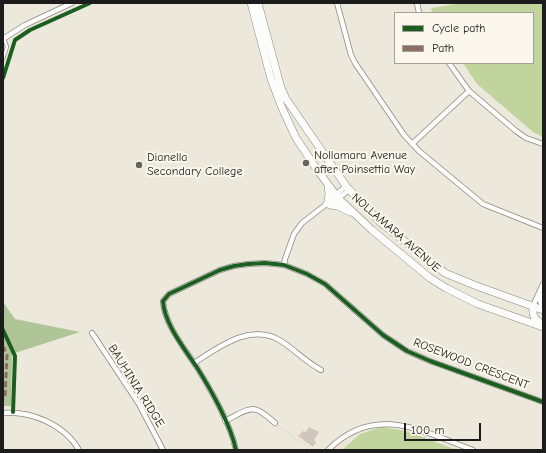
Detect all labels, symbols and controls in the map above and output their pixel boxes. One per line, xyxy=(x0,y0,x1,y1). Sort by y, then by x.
legend xyxy=(394,12,534,64)
text: Cycle path xyxy=(432,21,485,35)
text: Path xyxy=(432,41,454,55)
place label: Nollamara Avenue after Poinsettia Way xyxy=(314,149,415,177)
place label: Dianella Secondary College xyxy=(147,151,242,179)
marker: Nollamara Avenue after Poinsettia Way xyxy=(301,158,311,168)
marker: Dianella Secondary College xyxy=(134,160,144,170)
street label: NOLLAMARA AVENUE xyxy=(349,190,443,276)
street label: ROSEWOOD CRESCENT xyxy=(411,335,531,393)
street label: BAUHINIA RIDGE xyxy=(105,342,167,430)
scale bar xyxy=(406,415,483,441)
text: 100 m xyxy=(411,423,444,437)

